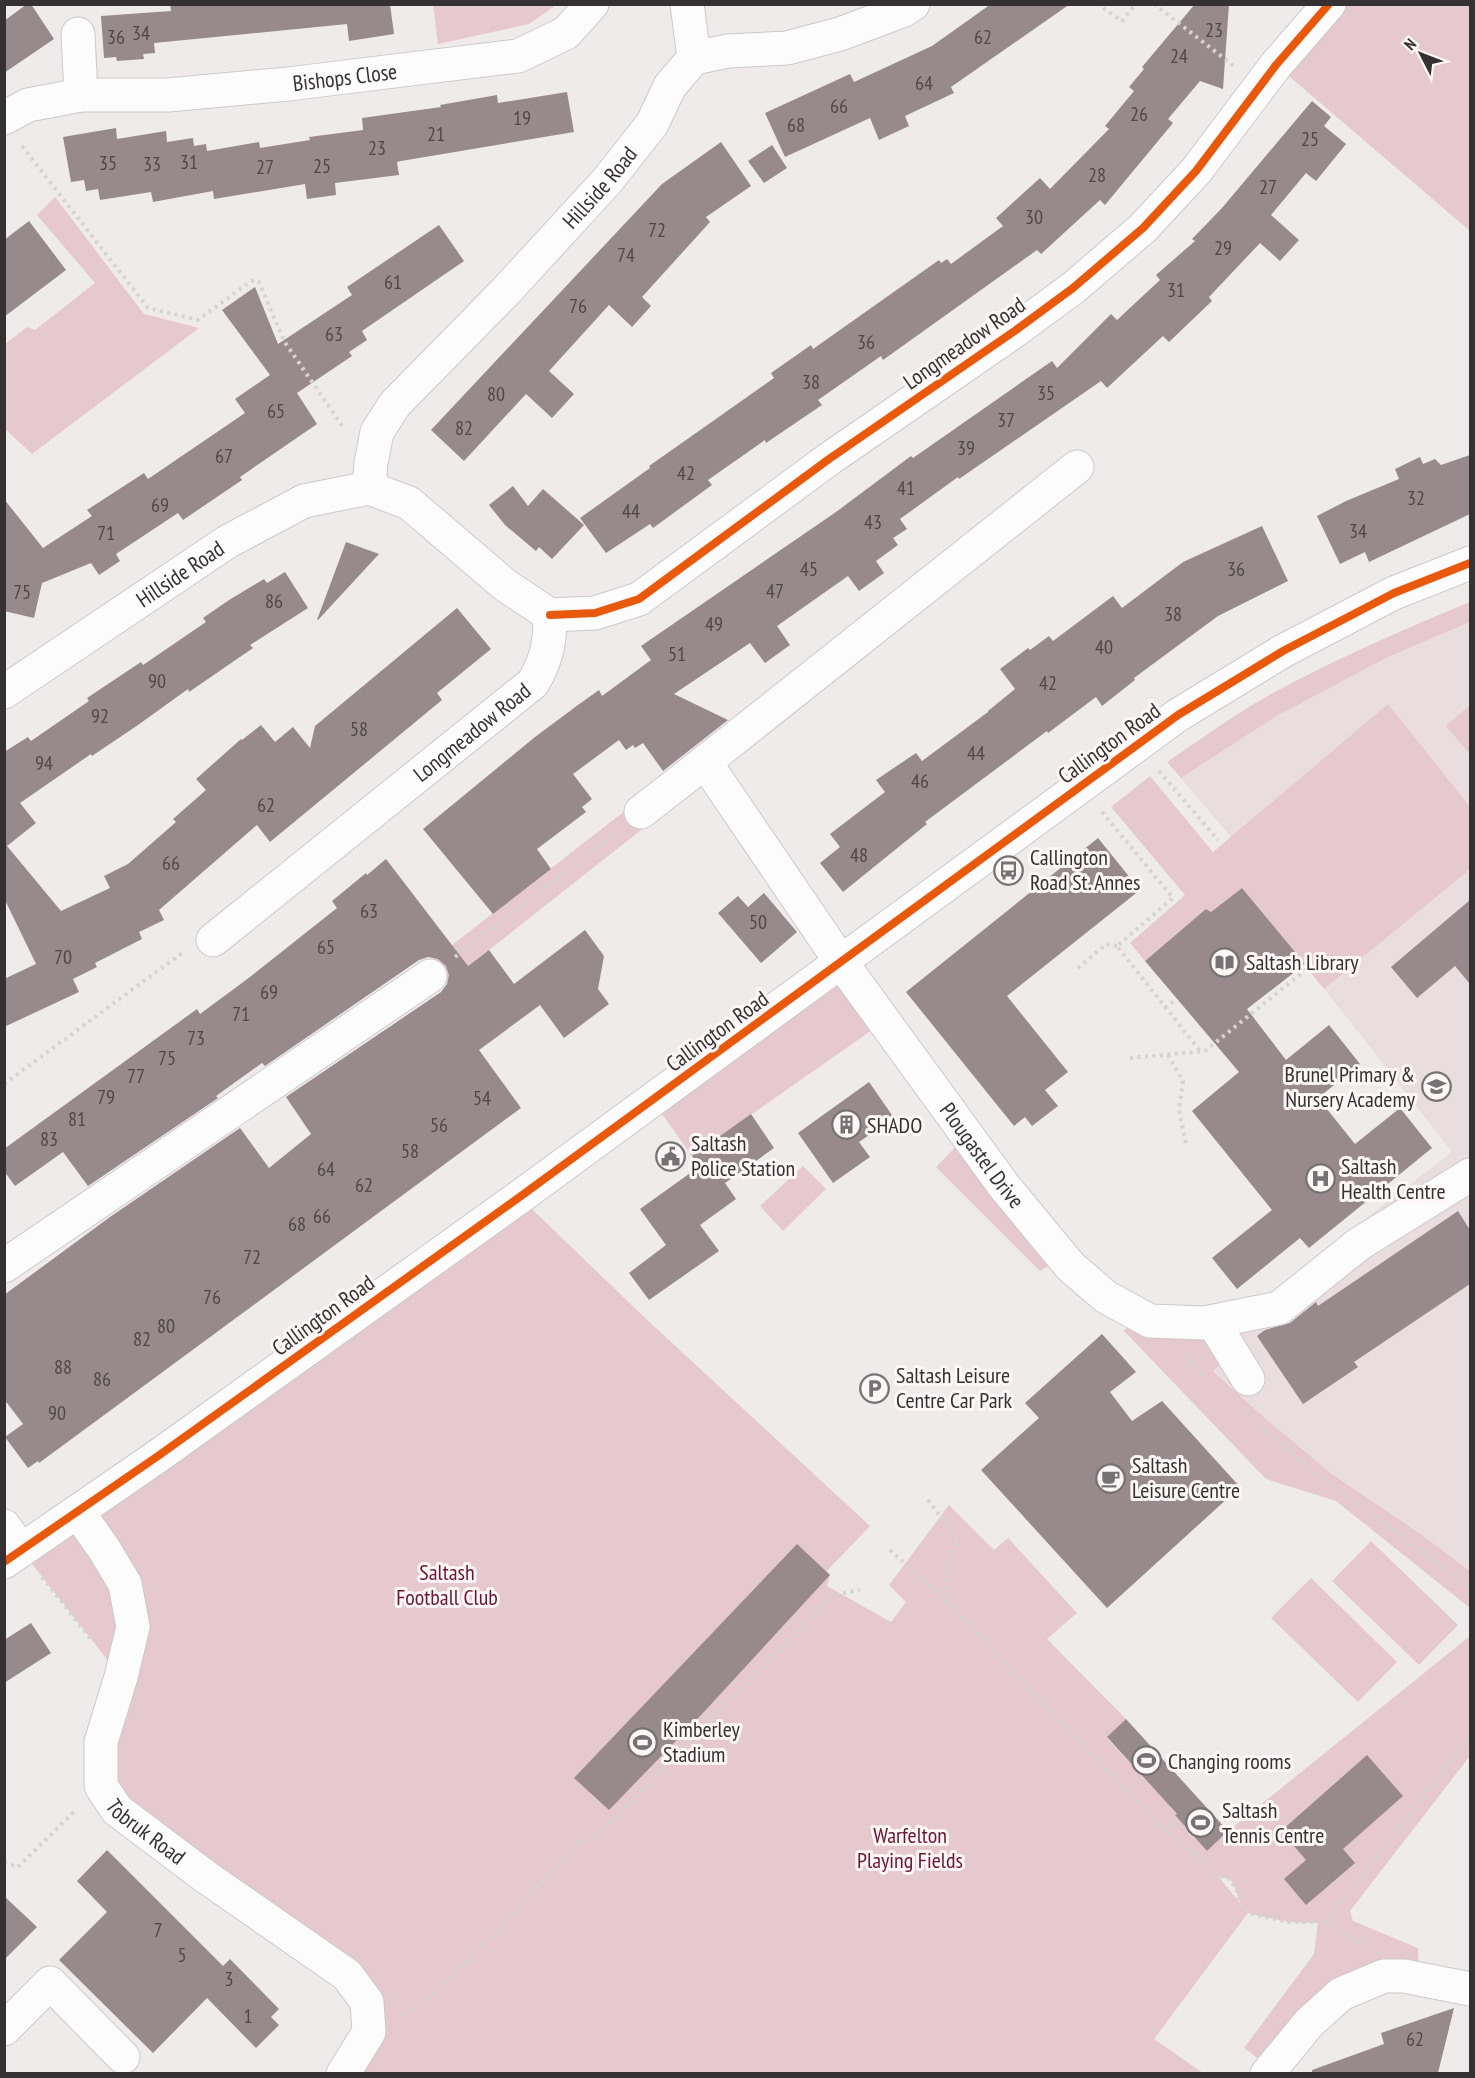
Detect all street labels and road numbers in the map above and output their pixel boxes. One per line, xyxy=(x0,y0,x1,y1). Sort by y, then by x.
street label: Bishops Close xyxy=(291,57,399,97)
street label: Hillside Road xyxy=(556,141,643,234)
street label: Longmeadow Road xyxy=(898,291,1030,395)
street label: Hillside Road xyxy=(131,534,229,613)
street label: Longmeadow Road xyxy=(407,676,536,788)
street label: Callington Road xyxy=(1052,696,1166,790)
street label: Callington Road xyxy=(660,984,774,1078)
street label: Plougastel Drive xyxy=(934,1097,1031,1214)
street label: Callington Road xyxy=(266,1268,380,1362)
street label: Tobruk Road xyxy=(100,1794,191,1871)

